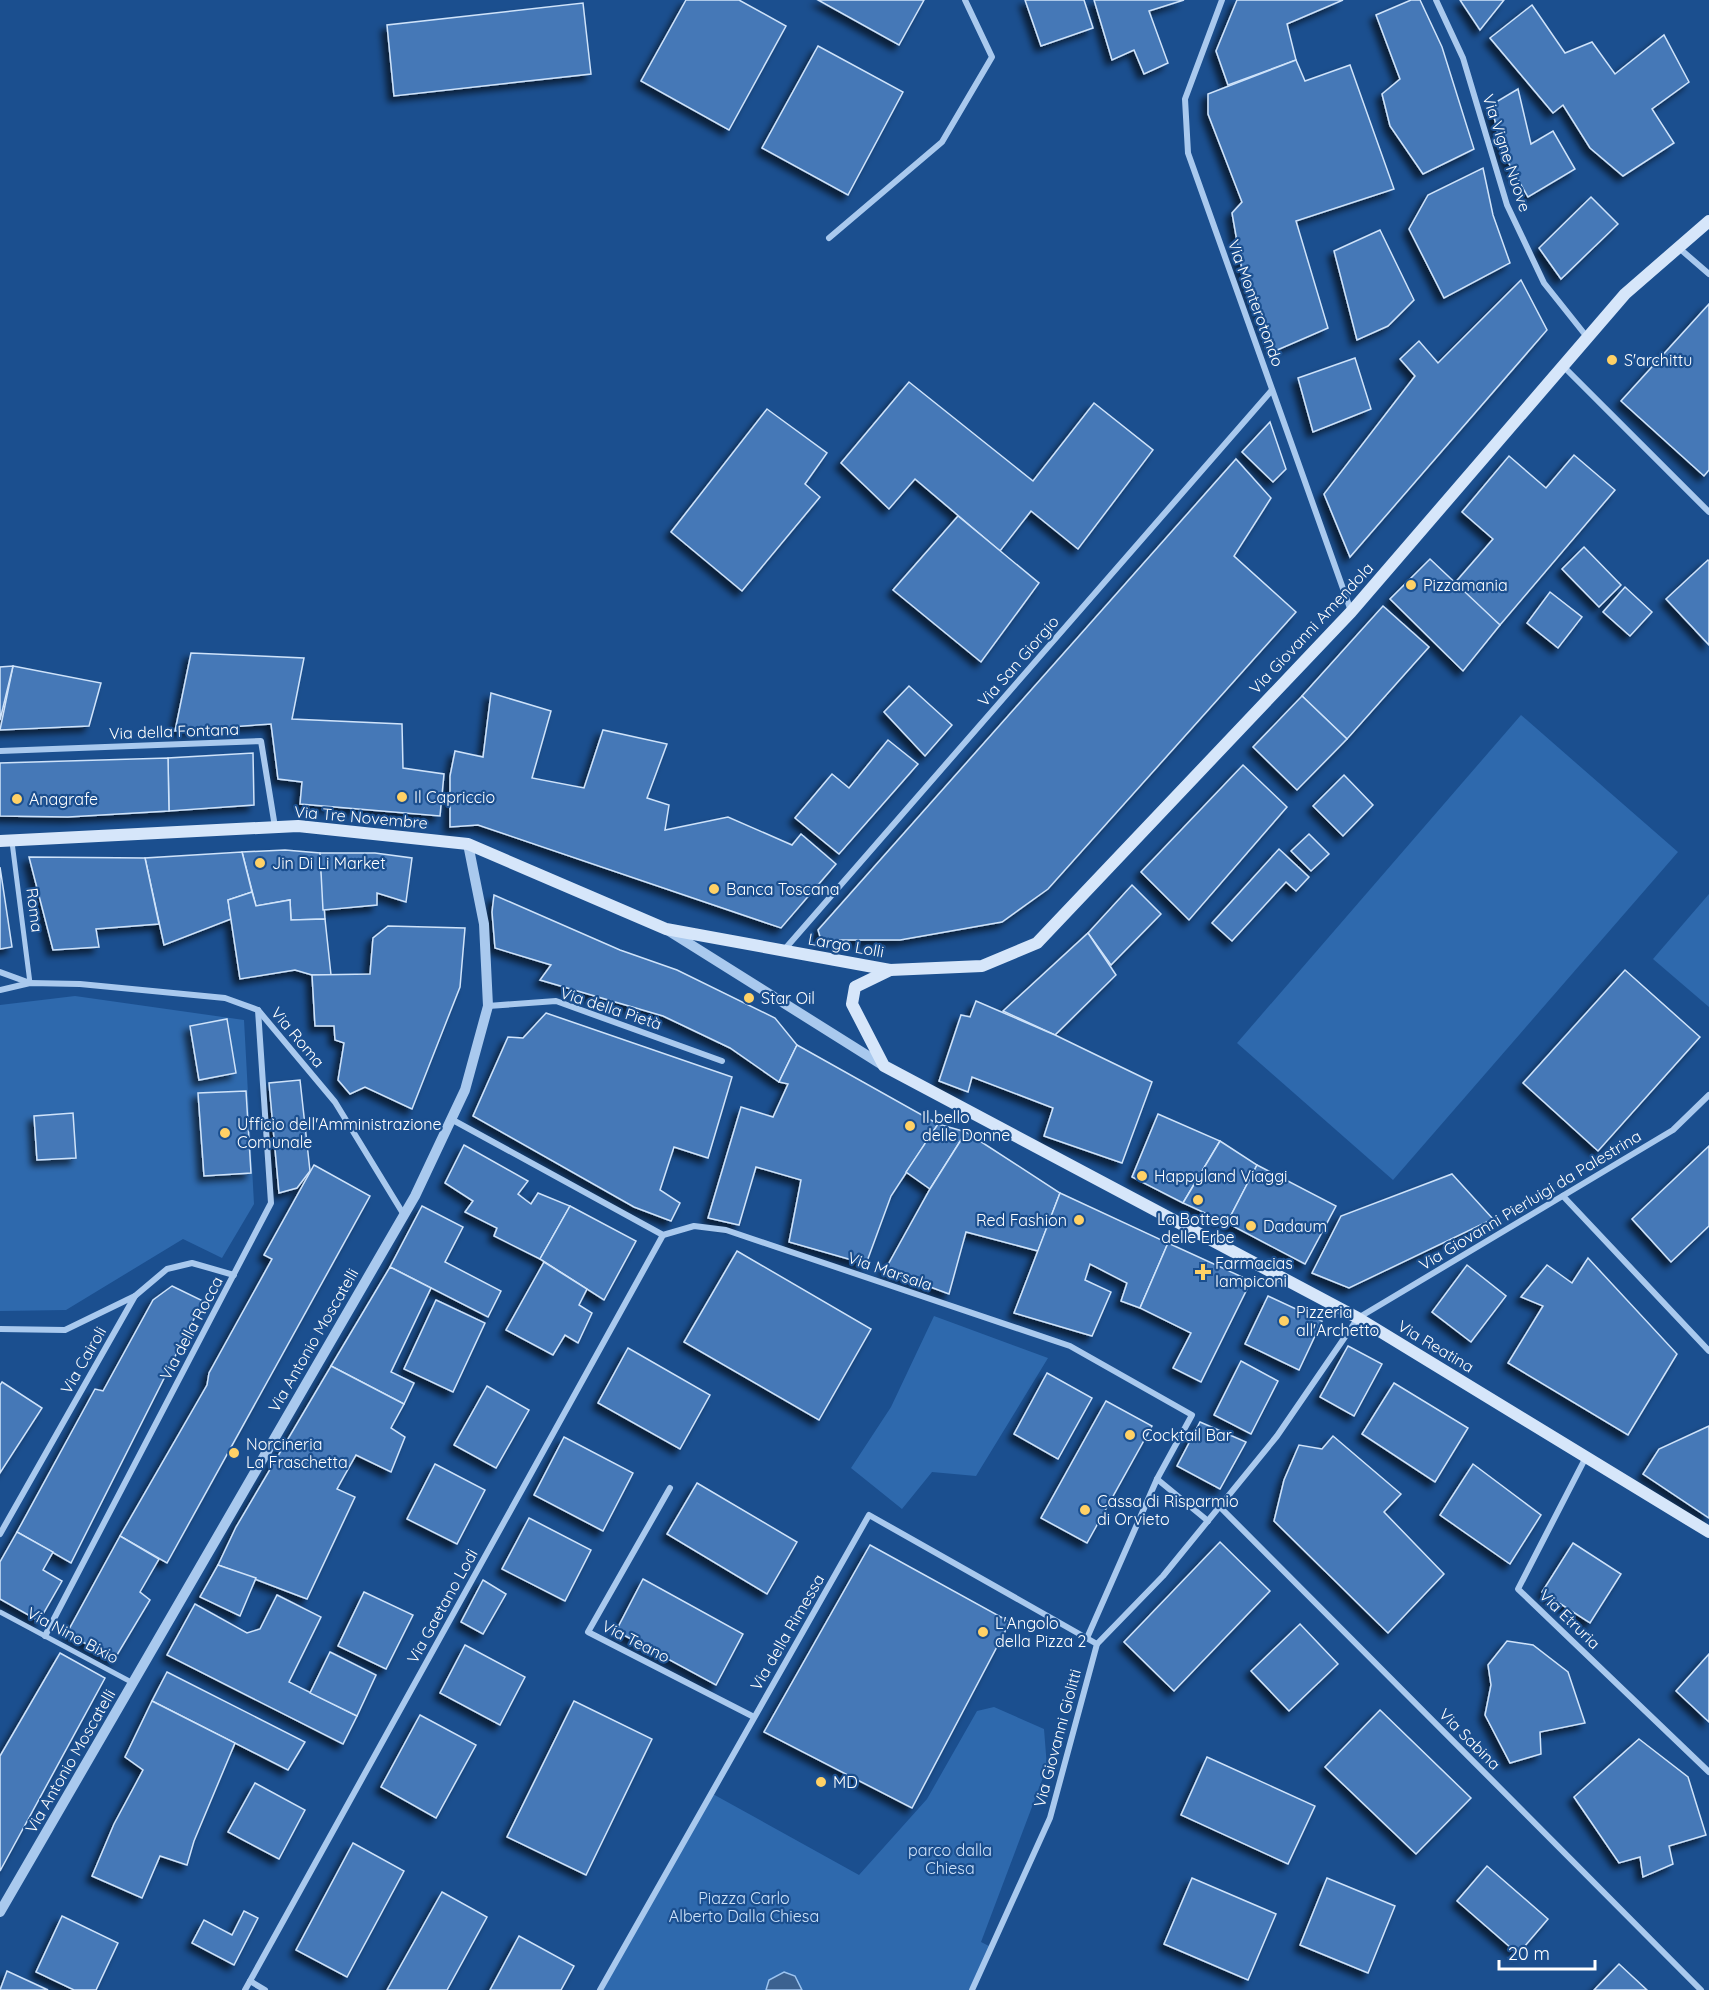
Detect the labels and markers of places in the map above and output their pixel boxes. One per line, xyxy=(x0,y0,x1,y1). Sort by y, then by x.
place label: S'archittu xyxy=(1624,350,1692,370)
marker: S'archittu xyxy=(1605,353,1619,367)
place label: Pizzamania xyxy=(1423,575,1508,595)
marker: Pizzamania xyxy=(1404,578,1418,592)
place label: Il Capriccio xyxy=(414,787,495,807)
place label: Anagrafe xyxy=(29,789,98,809)
marker: Il Capriccio xyxy=(395,790,409,804)
marker: Anagrafe xyxy=(10,792,24,806)
place label: Jin Di Li Market xyxy=(272,853,386,873)
marker: Jin Di Li Market xyxy=(253,856,267,870)
place label: Banca Toscana xyxy=(726,879,840,899)
marker: Banca Toscana xyxy=(707,882,721,896)
place label: Star Oil xyxy=(761,988,815,1008)
marker: Star Oil xyxy=(742,991,756,1005)
place label: Il bello delle Donne xyxy=(922,1107,1010,1145)
place label: Ufficio dell'Amministrazione Comunale xyxy=(237,1114,442,1152)
marker: Il bello delle Donne xyxy=(903,1119,917,1133)
marker: Ufficio dell'Amministrazione Comunale xyxy=(218,1126,232,1140)
place label: Happyland Viaggi xyxy=(1154,1166,1288,1186)
marker: Happyland Viaggi xyxy=(1135,1169,1149,1183)
marker: La Bottega delle Erbe xyxy=(1191,1193,1205,1207)
place label: La Bottega delle Erbe xyxy=(1157,1209,1239,1247)
place label: Red Fashion xyxy=(976,1210,1067,1230)
marker: Red Fashion xyxy=(1072,1213,1086,1227)
place label: Dadaum xyxy=(1263,1216,1327,1236)
marker: Dadaum xyxy=(1244,1219,1258,1233)
place label: Farmacias Iampiconi xyxy=(1215,1253,1293,1291)
marker: Farmacias Iampiconi xyxy=(1196,1265,1210,1279)
place label: Pizzeria all'Archetto xyxy=(1296,1302,1379,1340)
marker: Pizzeria all'Archetto xyxy=(1277,1314,1291,1328)
place label: Cocktail Bar xyxy=(1142,1425,1232,1445)
marker: Cocktail Bar xyxy=(1123,1428,1137,1442)
place label: Norcineria La Fraschetta xyxy=(246,1434,348,1472)
marker: Norcineria La Fraschetta xyxy=(227,1446,241,1460)
place label: Cassa di Risparmio di Orvieto xyxy=(1097,1491,1239,1529)
marker: Cassa di Risparmio di Orvieto xyxy=(1078,1503,1092,1517)
place label: L'Angolo della Pizza 2 xyxy=(995,1613,1087,1651)
marker: L'Angolo della Pizza 2 xyxy=(976,1625,990,1639)
place label: MD xyxy=(833,1772,858,1792)
marker: MD xyxy=(814,1775,828,1789)

